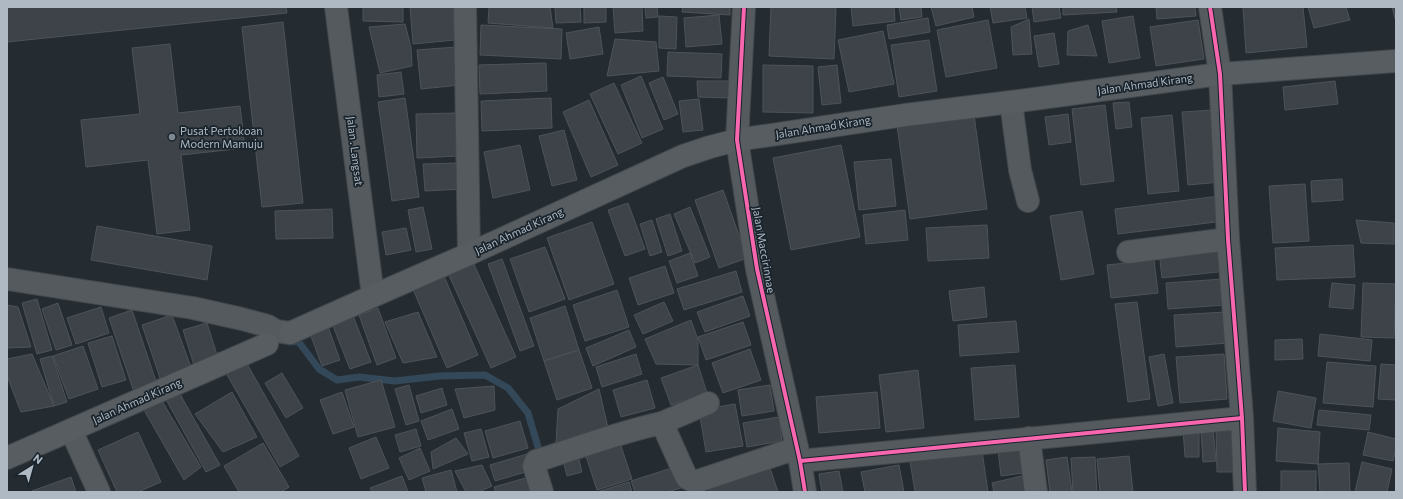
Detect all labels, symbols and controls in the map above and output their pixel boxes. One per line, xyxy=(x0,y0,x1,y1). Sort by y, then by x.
street label: Jalan Ahmad Kirang xyxy=(1096,70,1194,98)
street label: Jalan Ahmad Kirang xyxy=(774,113,872,141)
street label: Jalan . Langsat xyxy=(344,115,366,187)
place label: Pusat Pertokoan Modern Mamuju xyxy=(180,124,263,150)
marker: Pusat Pertokoan Modern Mamuju xyxy=(167,132,177,142)
street label: Jalan Ahmad Kirang xyxy=(472,204,566,258)
street label: Jalan Maccirinnae xyxy=(750,206,778,294)
street label: Jalan Ahmad Kirang xyxy=(90,375,184,427)
north arrow xyxy=(12,447,52,487)
text: N xyxy=(31,451,46,466)

